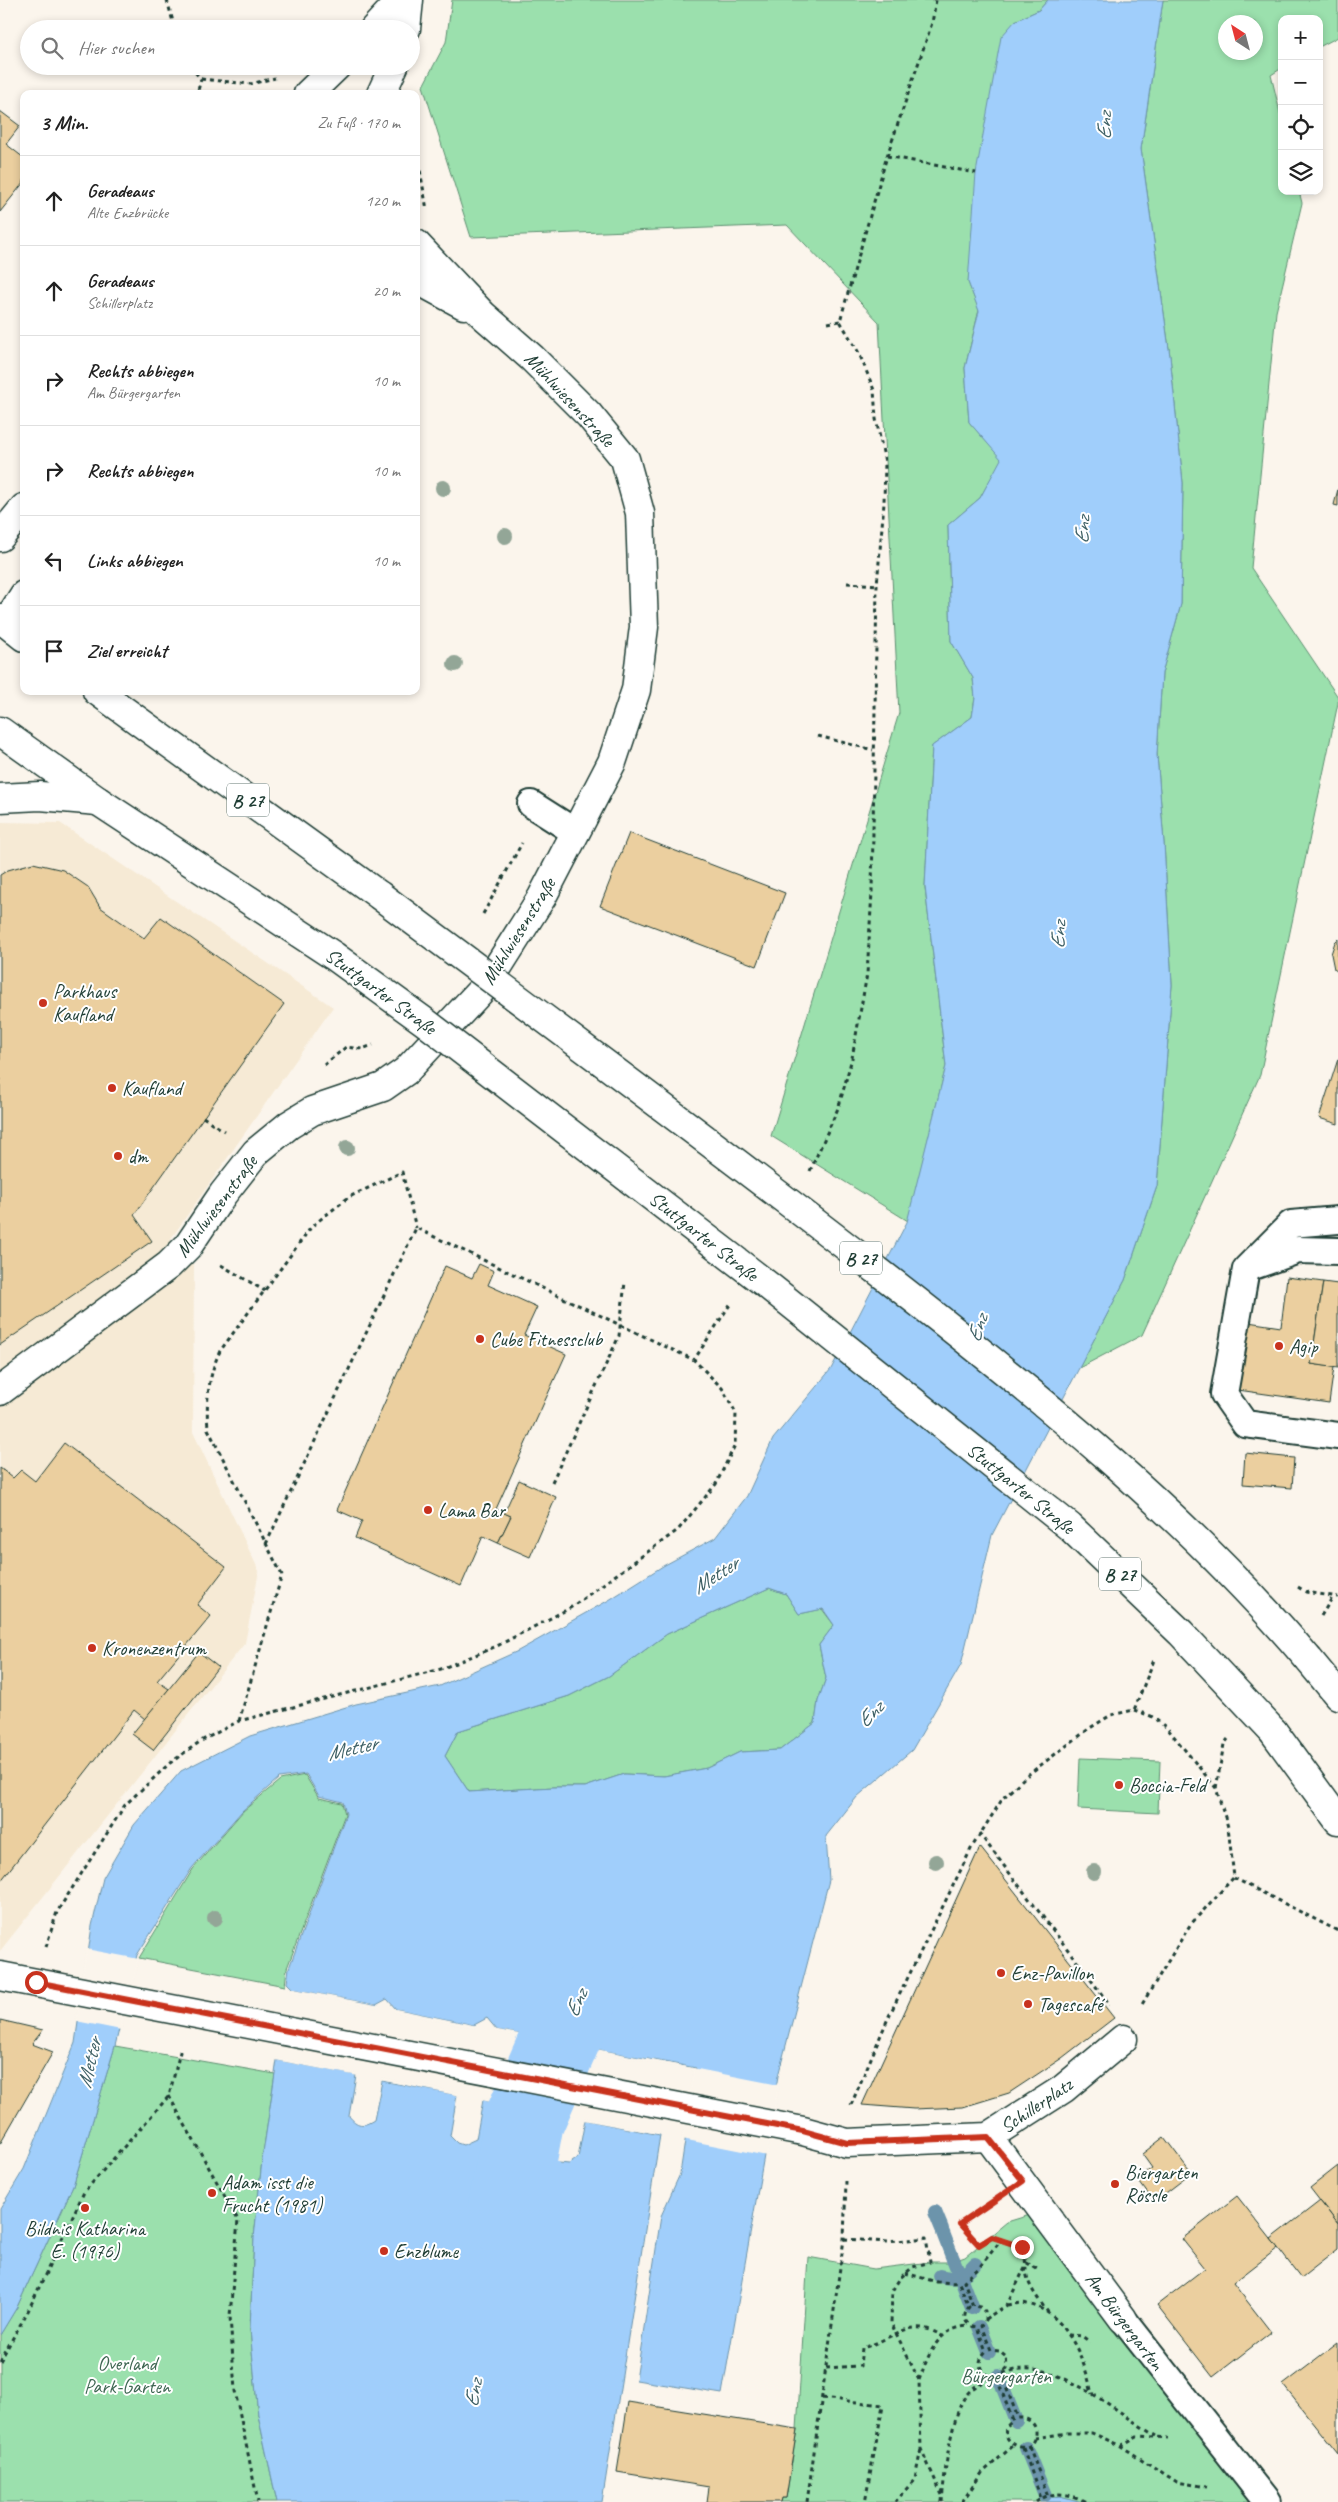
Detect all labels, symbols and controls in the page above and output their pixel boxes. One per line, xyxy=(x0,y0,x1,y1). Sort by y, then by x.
north arrow xyxy=(1218,15,1263,60)
map controls xyxy=(1278,15,1323,195)
button: + xyxy=(1278,15,1323,60)
search box xyxy=(20,20,420,75)
icon: search xyxy=(38,34,66,62)
text: Hier suchen xyxy=(78,36,154,60)
button: − xyxy=(1278,60,1323,105)
button: locate xyxy=(1278,105,1323,150)
water label: Enz xyxy=(1091,109,1118,140)
text: 3 Min. xyxy=(40,110,88,136)
text: Zu Fuß · 170 m xyxy=(317,113,400,133)
button: layers xyxy=(1278,150,1323,195)
text: Geradeaus xyxy=(87,179,154,203)
icon: ahead xyxy=(40,187,68,215)
text: 120 m xyxy=(366,191,400,211)
text: Alte Enzbrücke xyxy=(87,203,168,223)
text: Geradeaus xyxy=(87,269,154,293)
icon: ahead xyxy=(40,277,68,305)
text: 20 m xyxy=(373,281,400,301)
text: Schillerplatz xyxy=(87,293,152,313)
street label: Mühlwiesenstraße xyxy=(519,346,621,453)
text: Rechts abbiegen xyxy=(87,359,193,383)
icon: right xyxy=(40,367,68,395)
text: 10 m xyxy=(373,371,400,391)
text: Am Bürgergarten xyxy=(87,383,180,403)
icon: right xyxy=(40,457,68,485)
text: Rechts abbiegen xyxy=(87,459,193,483)
text: 10 m xyxy=(373,461,400,481)
water label: Enz xyxy=(1068,512,1096,544)
icon: left xyxy=(40,547,68,575)
text: Links abbiegen xyxy=(87,549,183,573)
text: 10 m xyxy=(373,551,400,571)
icon: arrive xyxy=(40,637,68,665)
text: Ziel erreicht xyxy=(87,639,167,663)
road number: B 27 xyxy=(227,784,269,816)
street label: Mühlwiesenstraße xyxy=(476,872,562,989)
water label: Enz xyxy=(1044,917,1072,949)
street label: Stuttgarter Straße xyxy=(320,943,442,1041)
place label: Parkhaus Kaufland xyxy=(53,979,118,1027)
marker: Parkhaus Kaufland xyxy=(37,997,49,1009)
place label: Kaufland xyxy=(122,1076,185,1101)
marker: Kaufland xyxy=(106,1082,118,1094)
place label: dm xyxy=(128,1144,150,1169)
street label: Mühlwiesenstraße xyxy=(170,1149,264,1262)
marker: dm xyxy=(112,1150,124,1162)
street label: Stuttgarter Straße xyxy=(644,1186,764,1288)
road number: B 27 xyxy=(840,1242,882,1274)
water label: Enz xyxy=(960,1308,995,1345)
place label: Cube Fitnessclub xyxy=(490,1327,604,1352)
marker: Cube Fitnessclub xyxy=(474,1333,486,1345)
place label: Agip xyxy=(1289,1334,1319,1359)
marker: Agip xyxy=(1273,1340,1285,1352)
street label: Stuttgarter Straße xyxy=(962,1437,1081,1540)
place label: Lama Bar xyxy=(438,1498,507,1523)
marker: Lama Bar xyxy=(422,1504,434,1516)
water label: Metter xyxy=(687,1549,746,1600)
road number: B 27 xyxy=(1099,1558,1141,1590)
place label: Kronenzentrum xyxy=(102,1636,208,1661)
marker: Kronenzentrum xyxy=(86,1642,98,1654)
water label: Enz xyxy=(851,1693,891,1733)
water label: Metter xyxy=(325,1729,383,1766)
place label: Boccia-Feld xyxy=(1129,1773,1209,1798)
marker: Boccia-Feld xyxy=(1113,1779,1125,1791)
place label: Enz-Pavillon xyxy=(1011,1961,1094,1986)
marker: Enz-Pavillon xyxy=(995,1967,1007,1979)
route start xyxy=(25,1971,48,1994)
water label: Enz xyxy=(559,1982,595,2021)
place label: Tagescafé xyxy=(1038,1992,1106,2017)
marker: Tagescafé xyxy=(1022,1998,1034,2010)
water label: Metter xyxy=(71,2032,108,2090)
street label: Schillerplatz xyxy=(995,2071,1079,2139)
place label: Biergarten Rössle xyxy=(1125,2160,1199,2208)
place label: Adam isst die Frucht (1981) xyxy=(222,2170,324,2218)
marker: Biergarten Rössle xyxy=(1109,2178,1121,2190)
marker: Adam isst die Frucht (1981) xyxy=(206,2187,218,2199)
marker: Bildnis Katharina E. (1976) xyxy=(79,2202,91,2214)
place label: Bildnis Katharina E. (1976) xyxy=(25,2216,147,2264)
route end xyxy=(1011,2236,1034,2259)
place label: Enzblume xyxy=(394,2239,460,2264)
marker: Enzblume xyxy=(378,2245,390,2257)
street label: Am Bürgergarten xyxy=(1080,2267,1170,2376)
park label: Overland Park-Garten xyxy=(84,2351,171,2399)
park label: Bürgergarten xyxy=(961,2364,1052,2389)
water label: Enz xyxy=(458,2374,489,2409)

